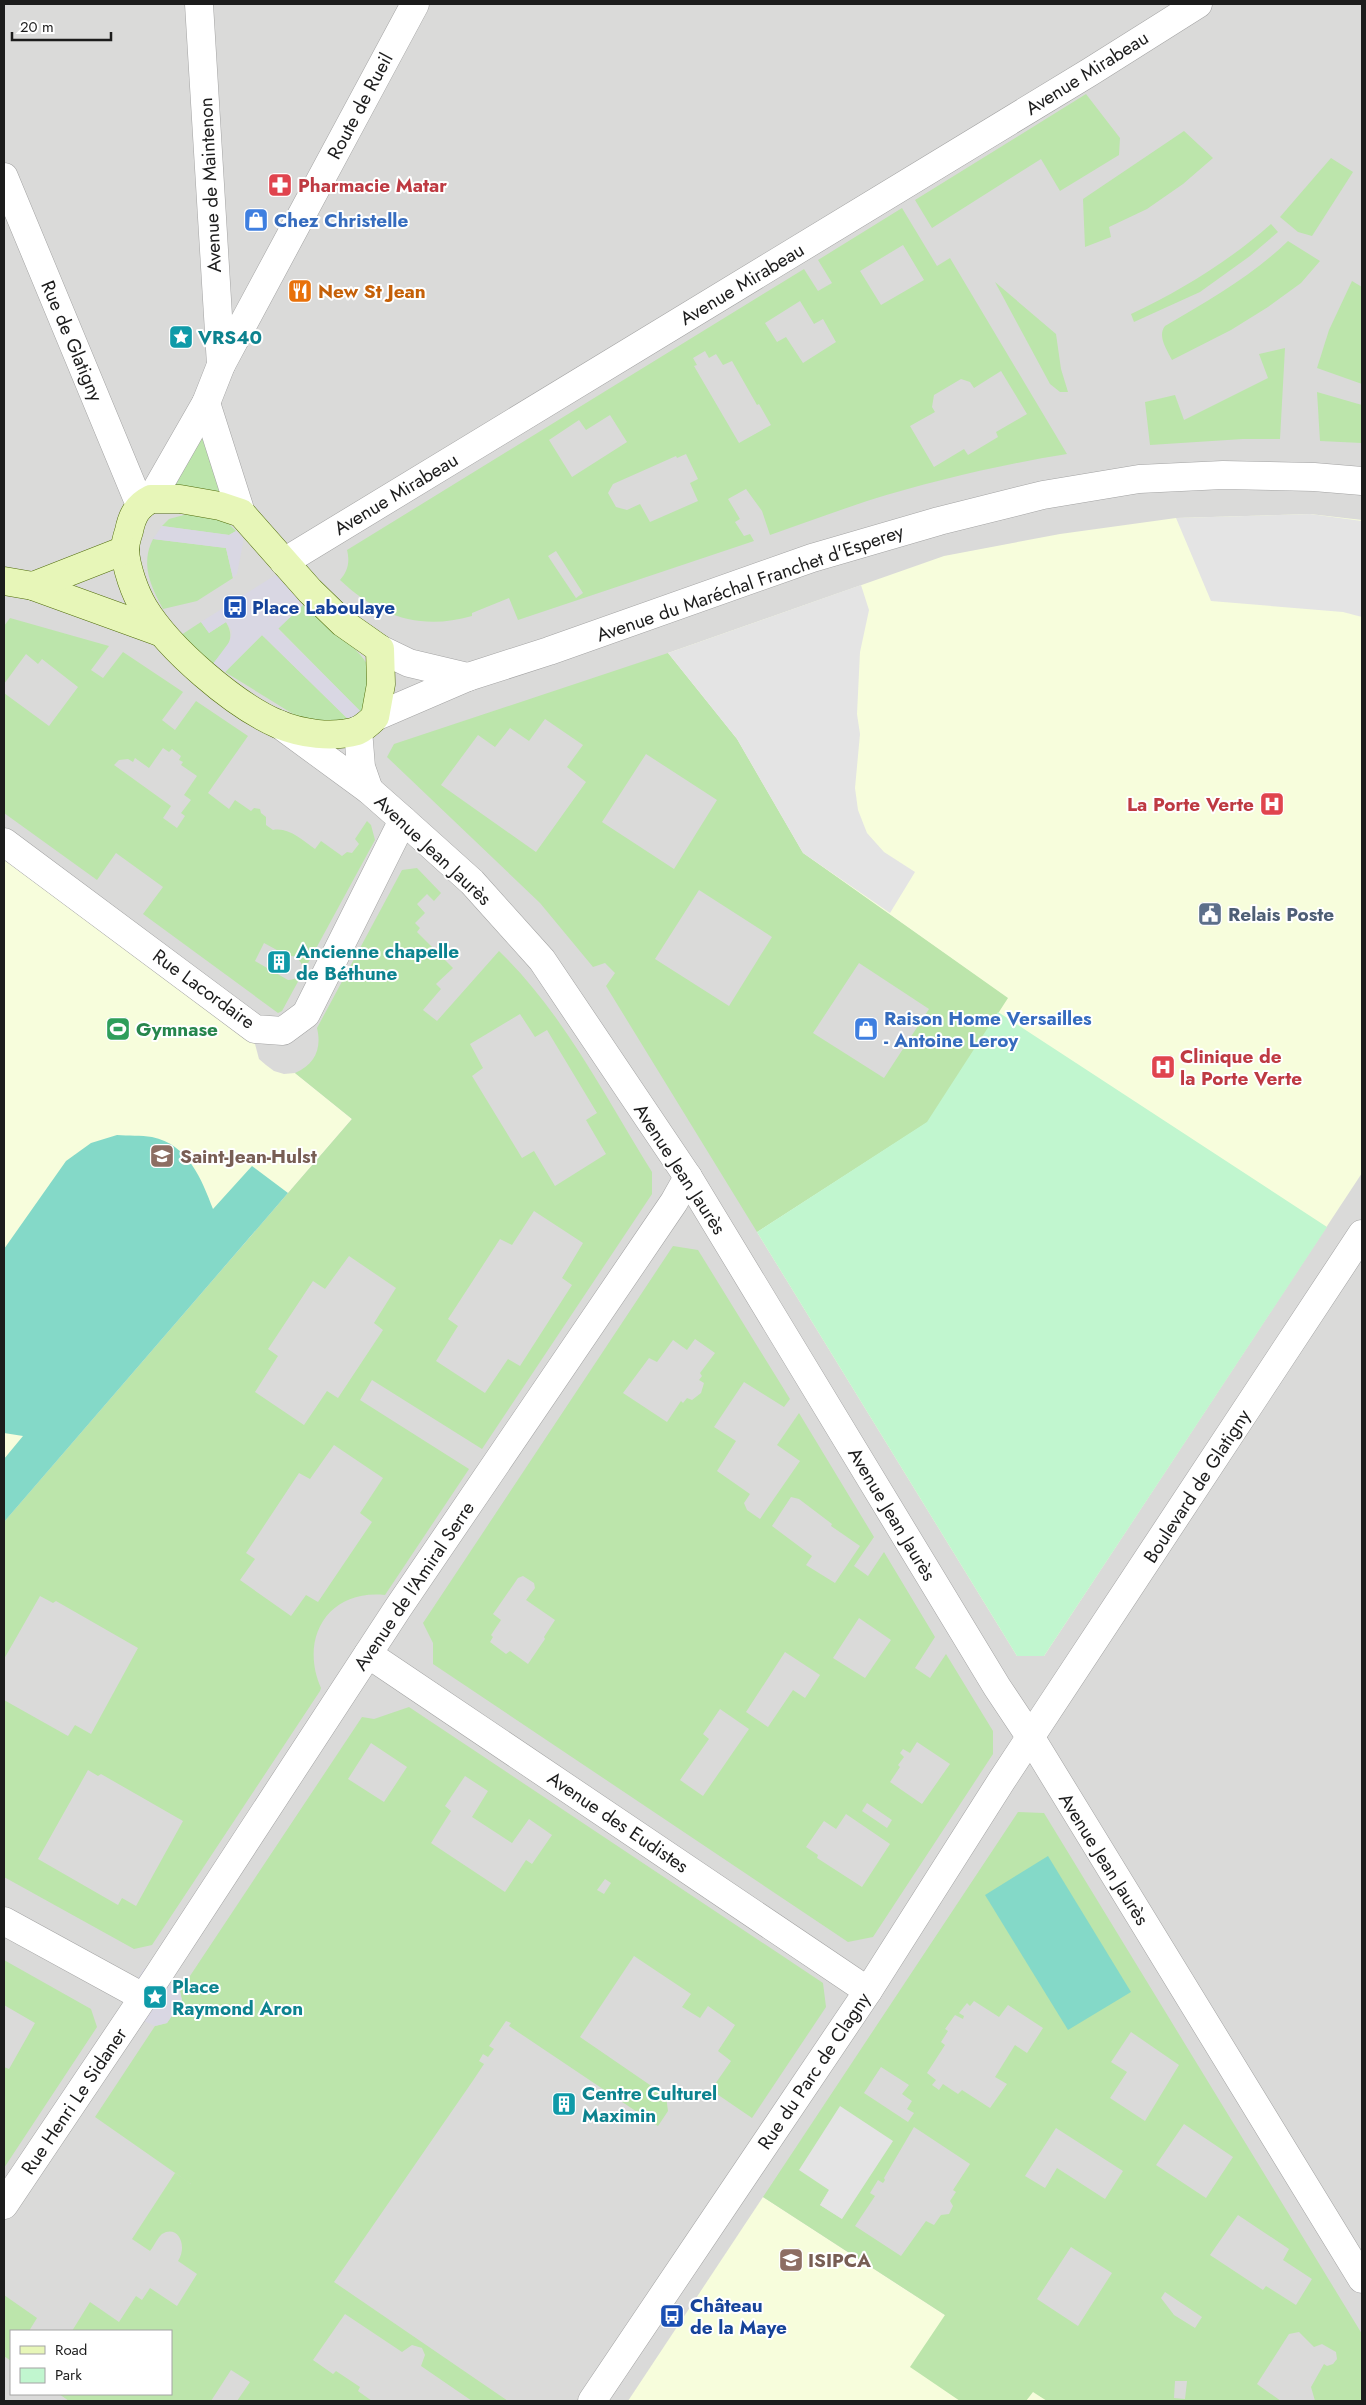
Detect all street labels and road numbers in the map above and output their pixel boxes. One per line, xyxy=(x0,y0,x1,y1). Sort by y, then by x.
street label: Avenue Mirabeau xyxy=(1020,24,1154,122)
street label: Route de Rueil xyxy=(321,48,399,164)
street label: Avenue de Maintenon xyxy=(192,97,228,273)
street label: Avenue Mirabeau xyxy=(675,236,809,332)
street label: Rue de Glatigny xyxy=(34,276,110,406)
street label: Avenue Mirabeau xyxy=(329,446,463,542)
street label: Avenue du Maréchal Franchet d'Esperey xyxy=(593,517,908,648)
street label: Avenue Jean Jaurès xyxy=(368,788,498,912)
street label: Rue Lacordaire xyxy=(147,943,261,1036)
street label: Avenue Jean Jaurès xyxy=(627,1098,733,1240)
street label: Boulevard de Glatigny xyxy=(1137,1403,1257,1568)
street label: Avenue Jean Jaurès xyxy=(841,1442,943,1586)
street label: Avenue de l'Amiral Serre xyxy=(347,1496,481,1676)
street label: Avenue des Eudistes xyxy=(542,1765,694,1879)
street label: Avenue Jean Jaurès xyxy=(1052,1788,1156,1931)
street label: Rue du Parc de Clagny xyxy=(751,1986,877,2155)
street label: Rue Henri Le Sidaner xyxy=(15,2022,134,2180)

